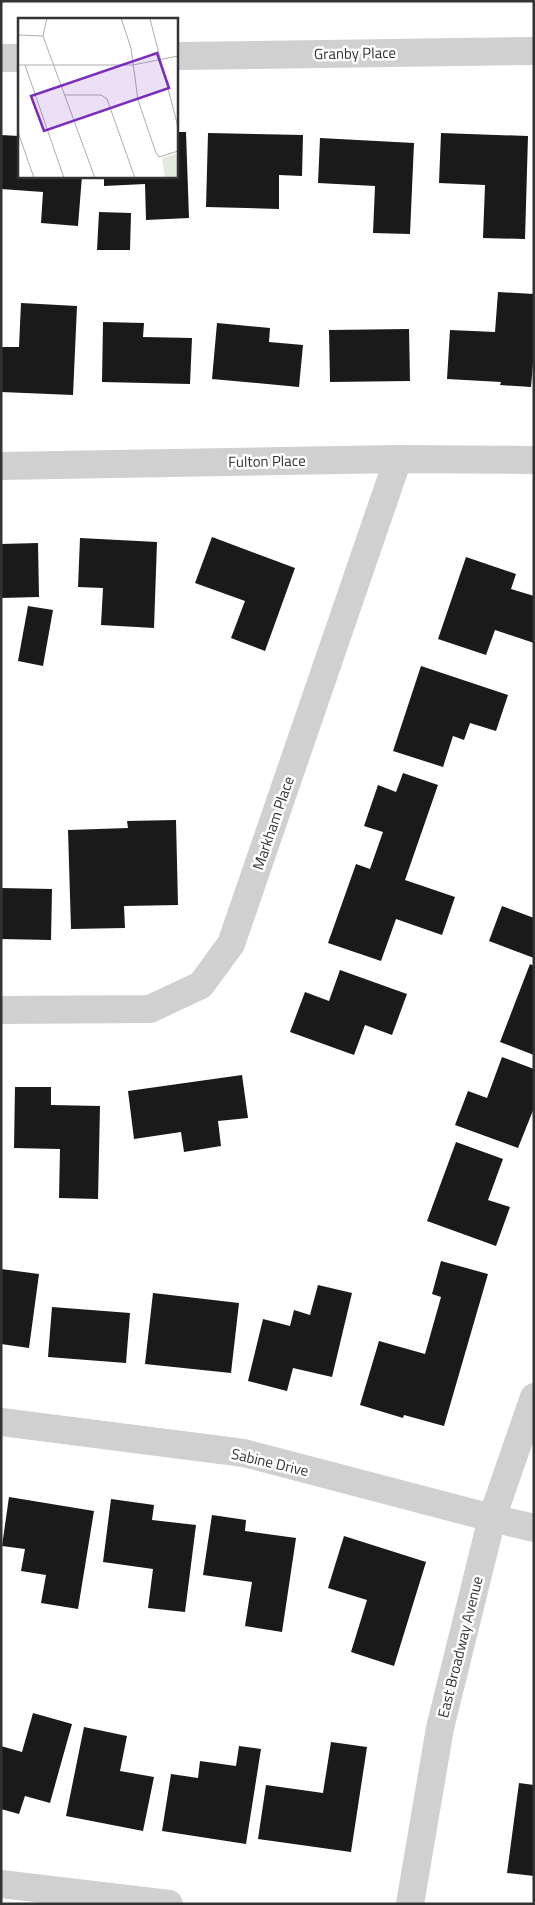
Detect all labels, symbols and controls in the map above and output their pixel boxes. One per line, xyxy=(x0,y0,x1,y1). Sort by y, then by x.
inset map xyxy=(18,18,178,178)
street label: Granby Place xyxy=(314,41,396,65)
street label: Fulton Place xyxy=(228,449,306,473)
street label: Markham Place xyxy=(246,773,300,873)
street label: Sabine Drive xyxy=(229,1442,311,1482)
street label: East Broadway Avenue xyxy=(431,1574,489,1720)

